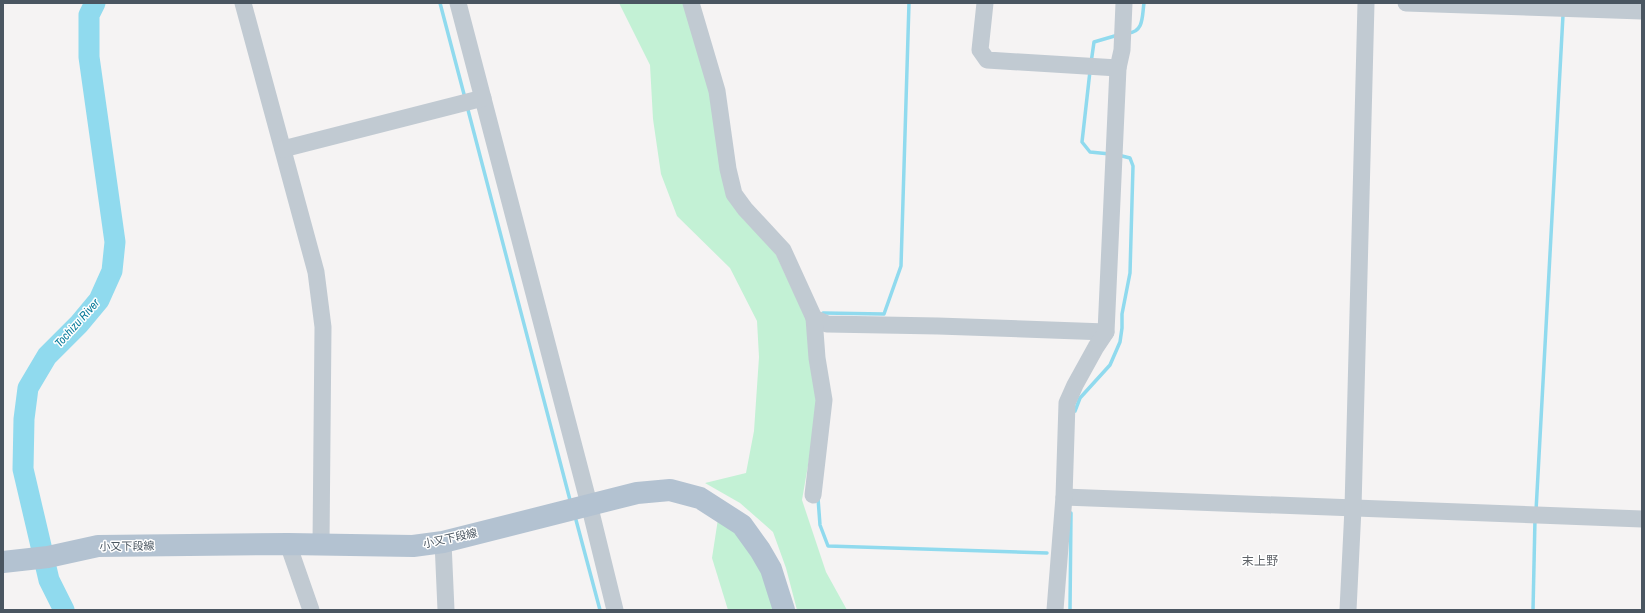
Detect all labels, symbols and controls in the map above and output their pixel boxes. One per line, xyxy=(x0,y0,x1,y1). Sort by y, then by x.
water label: Tochizu River xyxy=(51,295,103,351)
street label: 小又下段線 xyxy=(422,525,478,551)
street label: 小又下段線 xyxy=(99,539,155,553)
district label: 末上野 xyxy=(1242,553,1278,569)

